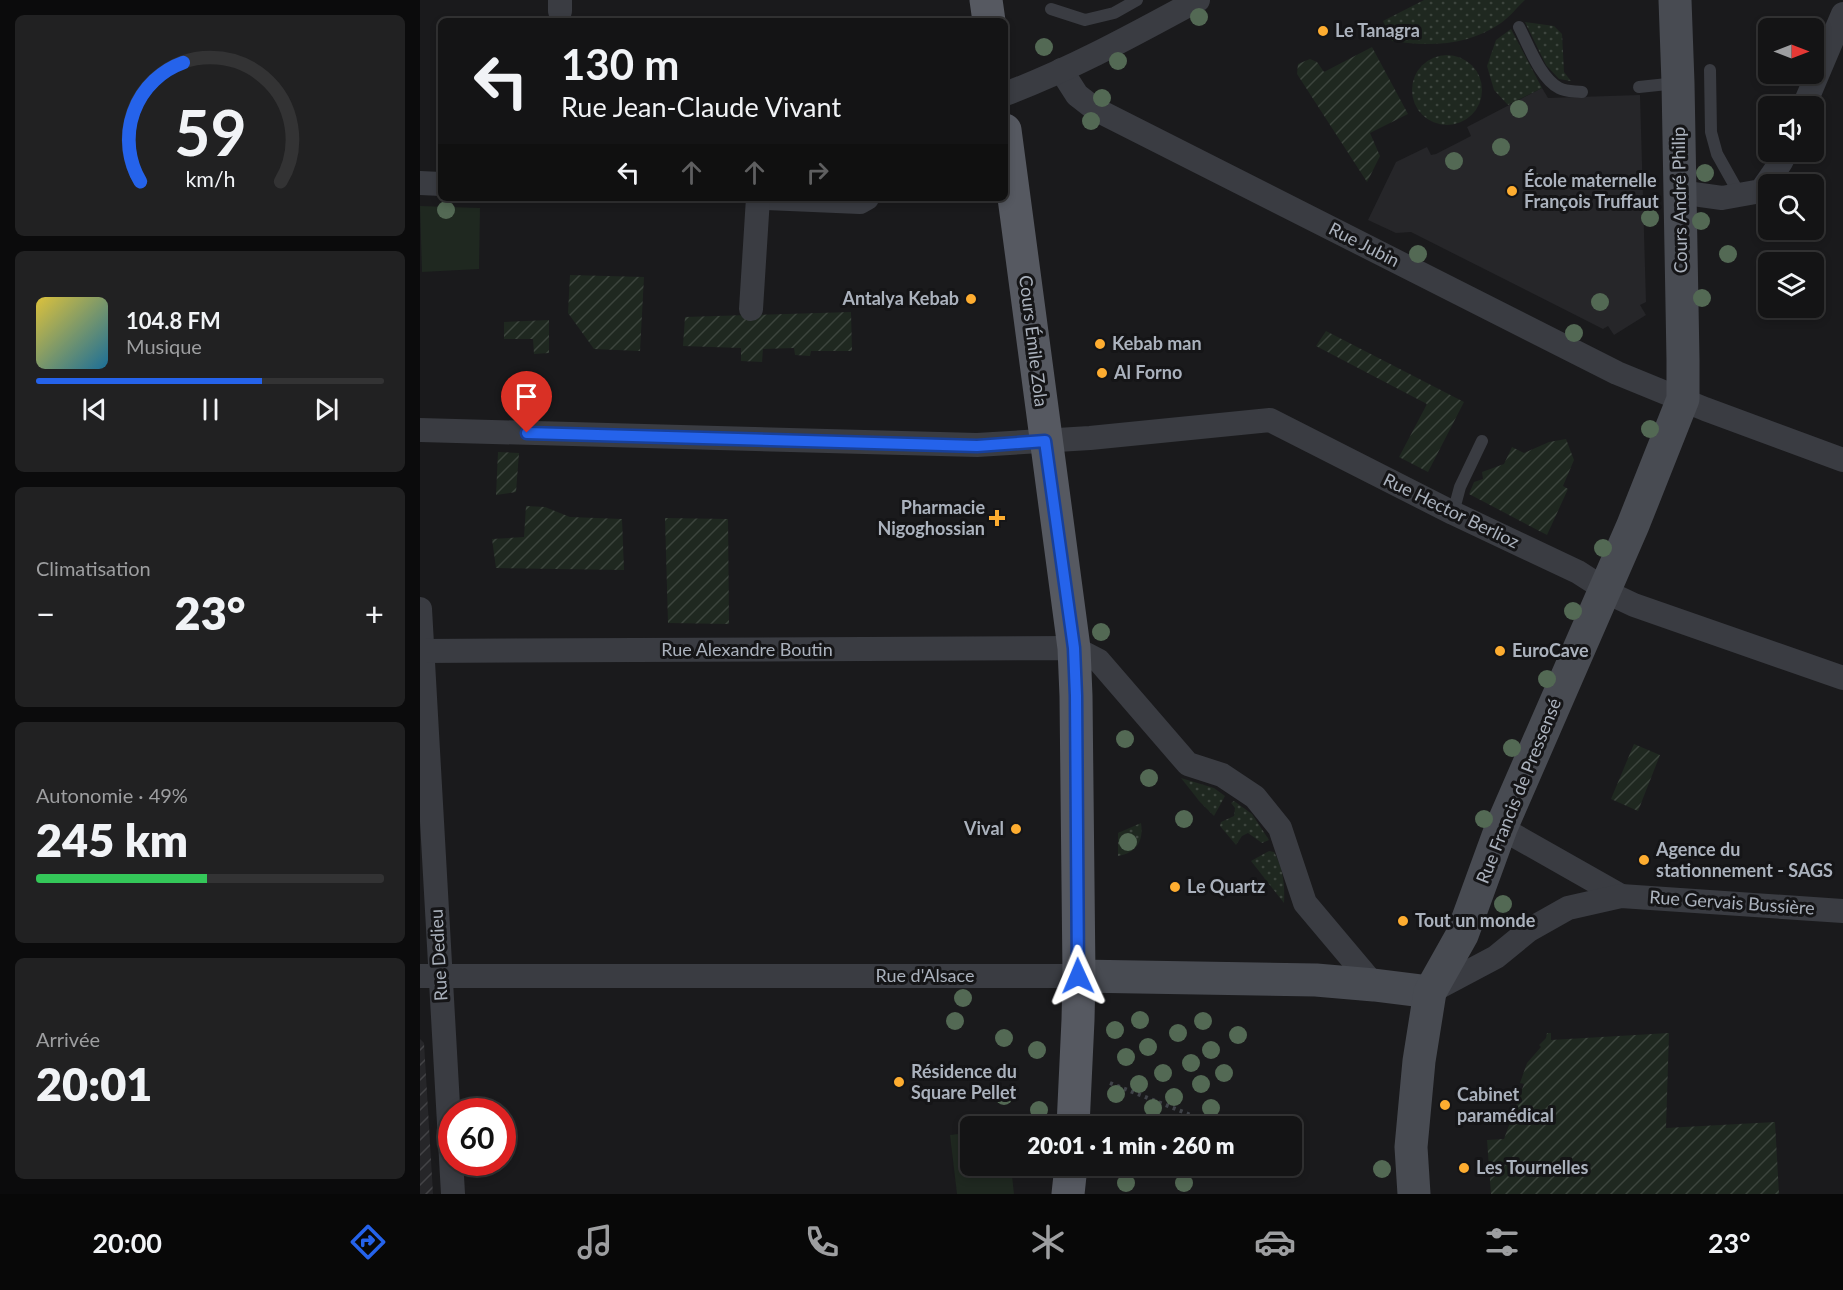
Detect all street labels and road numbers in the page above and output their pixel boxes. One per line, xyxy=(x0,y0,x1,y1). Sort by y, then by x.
street label: Cours André Philip xyxy=(1667,126,1691,274)
street label: Rue Jubin xyxy=(1325,217,1403,271)
street label: Cours Émile Zola xyxy=(1015,274,1053,408)
street label: Rue Hector Berlioz xyxy=(1380,468,1523,552)
street label: Rue Alexandre Boutin xyxy=(661,638,833,660)
street label: Rue Francis de Pressensé xyxy=(1471,695,1565,887)
street label: Rue Gervais Bussière xyxy=(1649,885,1815,919)
street label: Rue Dedieu xyxy=(425,909,451,1002)
street label: Rue d'Alsace xyxy=(876,964,974,986)

